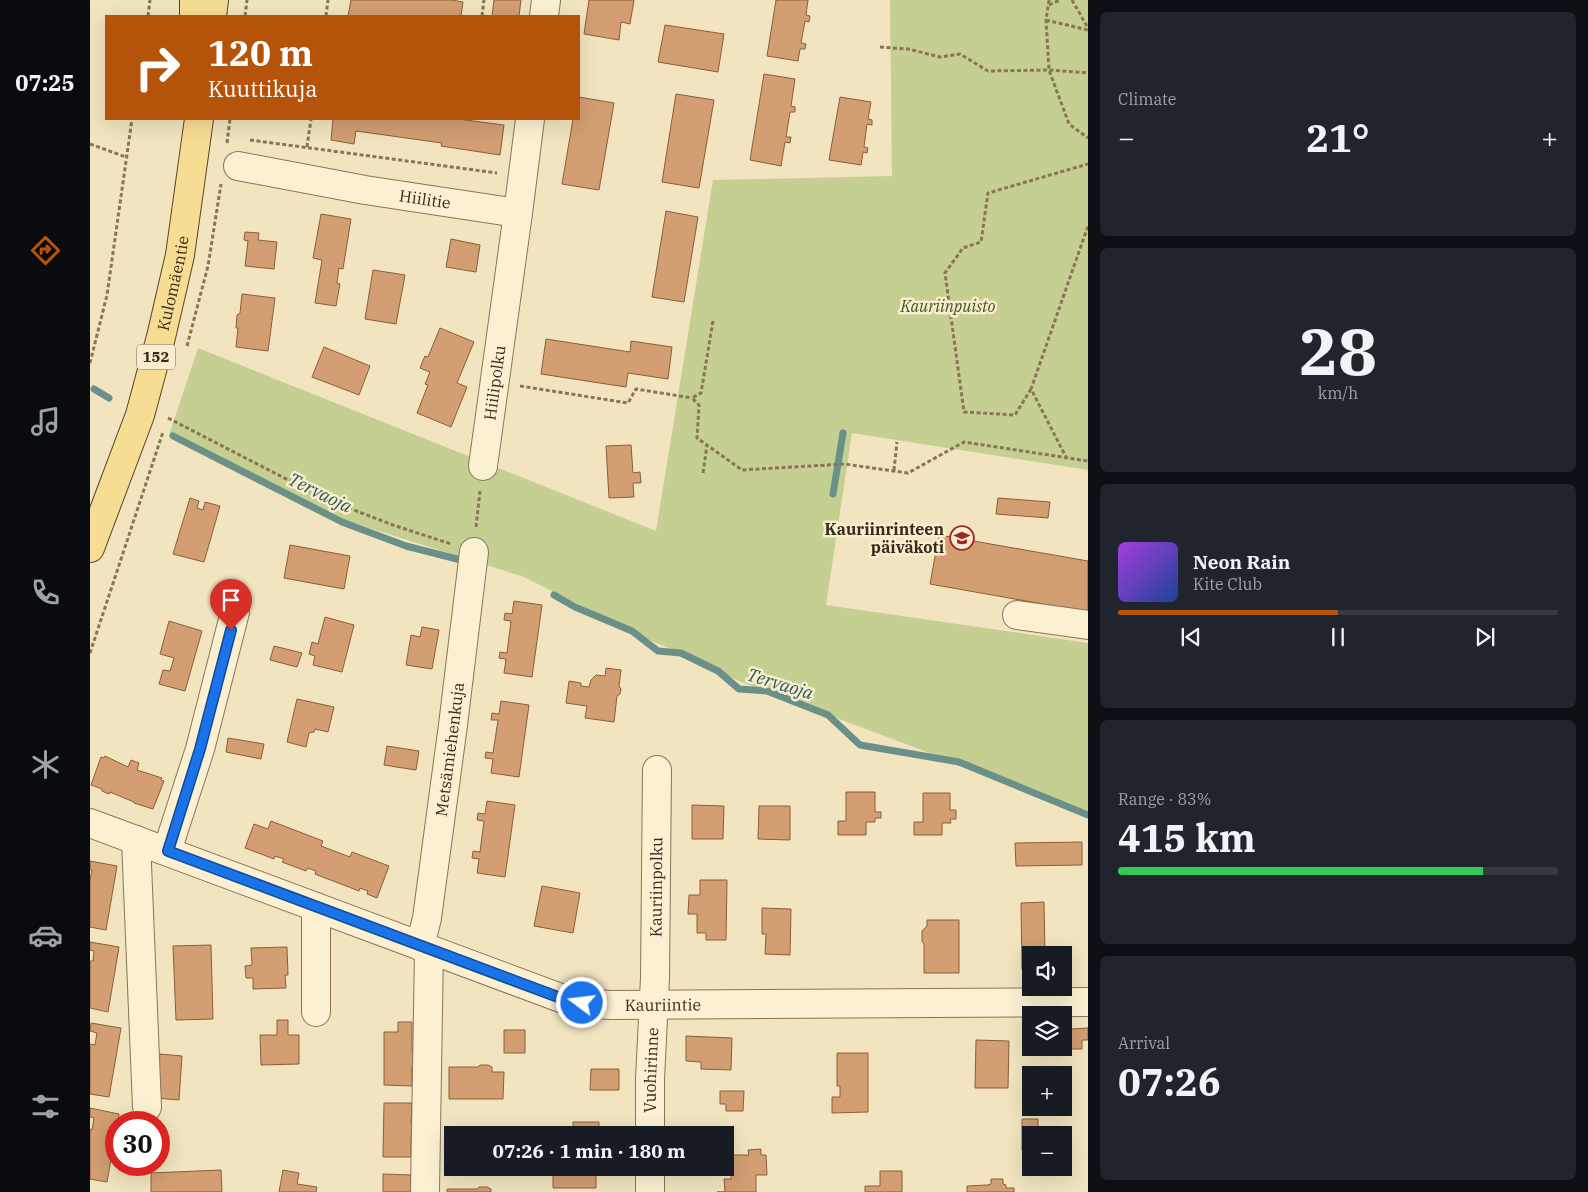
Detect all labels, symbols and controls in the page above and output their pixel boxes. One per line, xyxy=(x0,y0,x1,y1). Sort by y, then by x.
text: 120 m xyxy=(208,30,313,76)
icon: right xyxy=(125,35,190,100)
text: 07:25 xyxy=(15,68,75,97)
text: Kuuttikuja xyxy=(208,74,317,103)
text: Climate xyxy=(1118,89,1176,109)
text: 21° xyxy=(1306,113,1370,162)
text: − xyxy=(1118,119,1135,156)
text: + xyxy=(1541,119,1558,156)
street label: Hiilitie xyxy=(398,185,452,213)
icon: directions xyxy=(28,233,63,268)
street label: Kulomäentie xyxy=(153,234,193,333)
park label: Kauriinpuisto xyxy=(899,296,996,316)
text: 28 xyxy=(1299,308,1377,393)
road number: 152 xyxy=(137,344,175,370)
street label: Hiilipolku xyxy=(479,344,510,422)
text: km/h xyxy=(1318,383,1358,403)
icon: music xyxy=(28,404,63,439)
water label: Tervaoja xyxy=(285,467,356,518)
place label: Kauriinrinteen päiväkoti xyxy=(825,519,944,557)
school or university icon: Kauriinrinteen päiväkoti xyxy=(949,525,975,551)
text: Neon Rain xyxy=(1193,550,1290,574)
text: Kite Club xyxy=(1193,574,1262,594)
icon: phone xyxy=(28,575,63,610)
pin xyxy=(210,579,252,630)
icon: arrive xyxy=(217,586,245,614)
icon: previous xyxy=(1177,623,1205,651)
icon: pause xyxy=(1324,623,1352,651)
icon: next xyxy=(1471,623,1499,651)
water label: Tervaoja xyxy=(744,663,816,705)
street label: Metsämiehenkuja xyxy=(431,681,468,818)
icon: climate xyxy=(28,747,63,782)
text: Range · 83% xyxy=(1118,789,1211,809)
text: 415 km xyxy=(1118,813,1256,862)
street label: Kauriinpolku xyxy=(645,837,666,937)
icon: car xyxy=(28,918,63,953)
map controls xyxy=(1022,946,1072,1176)
button: sound xyxy=(1022,946,1072,996)
position arrow xyxy=(555,976,607,1028)
street label: Kauriintie xyxy=(625,994,701,1015)
button: layers xyxy=(1022,1006,1072,1056)
street label: Vuohirinne xyxy=(640,1027,663,1113)
text: Arrival xyxy=(1118,1033,1170,1053)
text: 07:26 xyxy=(1118,1057,1221,1106)
button: + xyxy=(1022,1066,1072,1116)
icon: filters xyxy=(28,1089,63,1124)
speed limit sign: 30 xyxy=(105,1111,170,1176)
button: − xyxy=(1022,1126,1072,1176)
text: 07:26 · 1 min · 180 m xyxy=(493,1139,685,1163)

